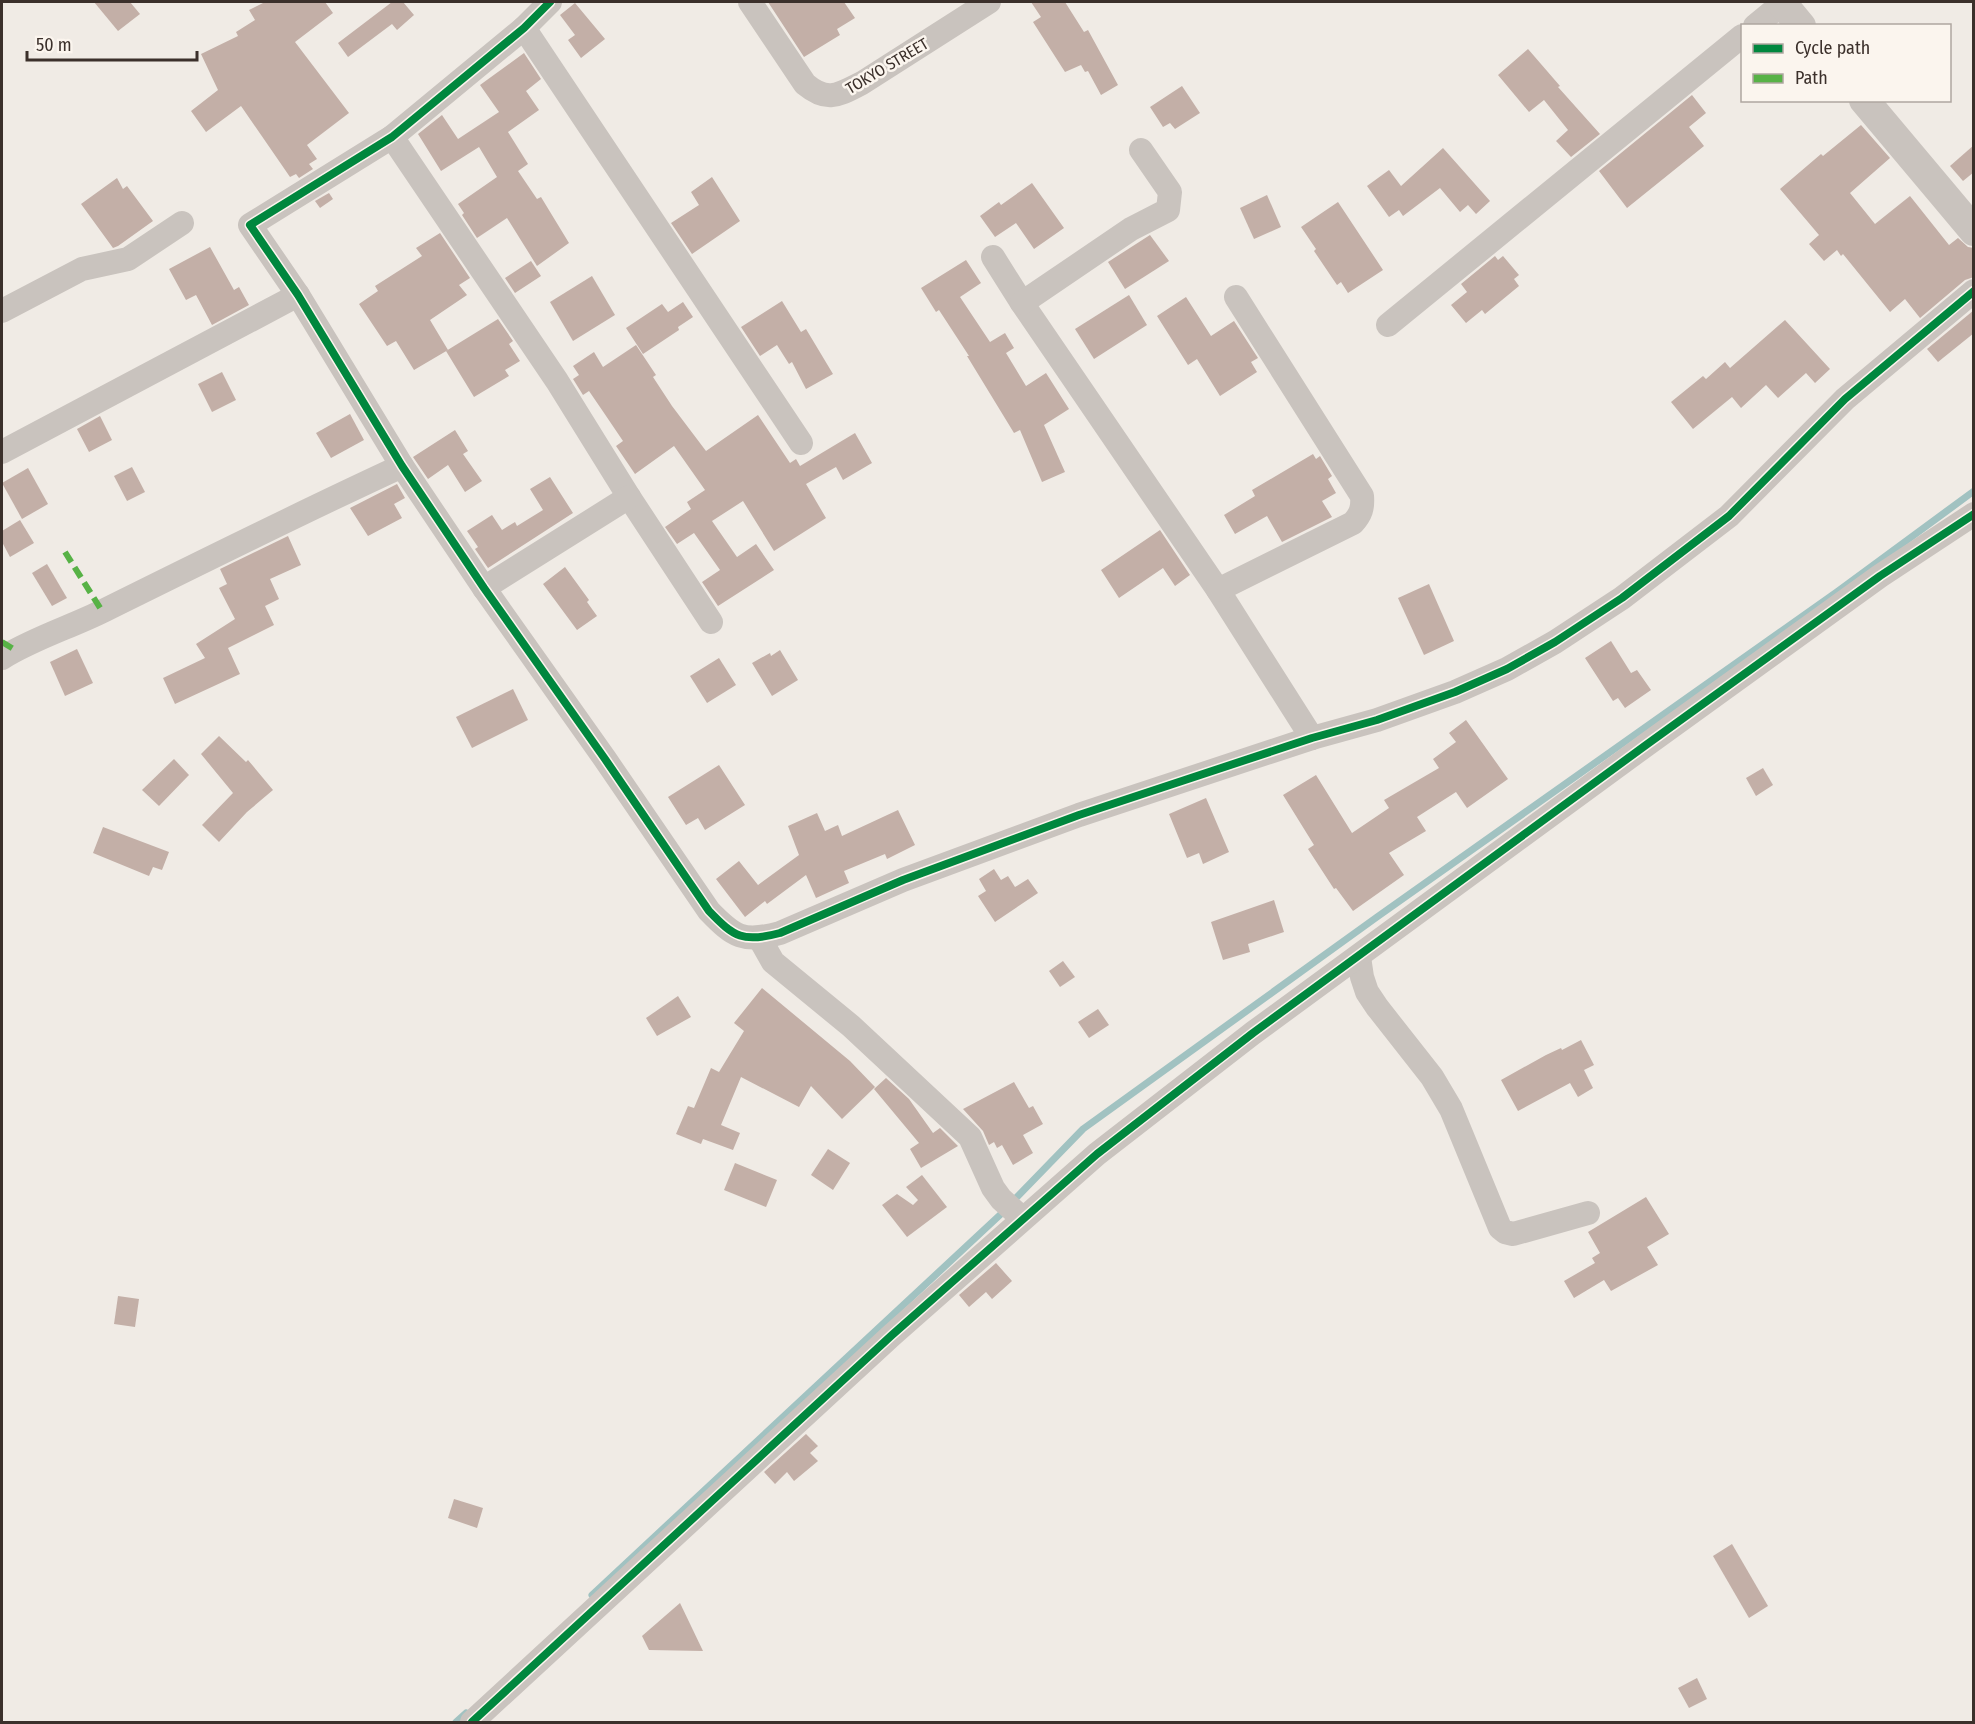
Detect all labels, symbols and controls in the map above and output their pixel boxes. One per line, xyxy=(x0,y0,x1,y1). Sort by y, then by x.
scale bar xyxy=(27,24,196,62)
legend xyxy=(1741,24,1951,102)
text: 50 m xyxy=(36,34,72,56)
street label: TOKYO STREET xyxy=(842,34,932,98)
text: Cycle path xyxy=(1795,37,1870,59)
text: Path xyxy=(1795,67,1828,89)

